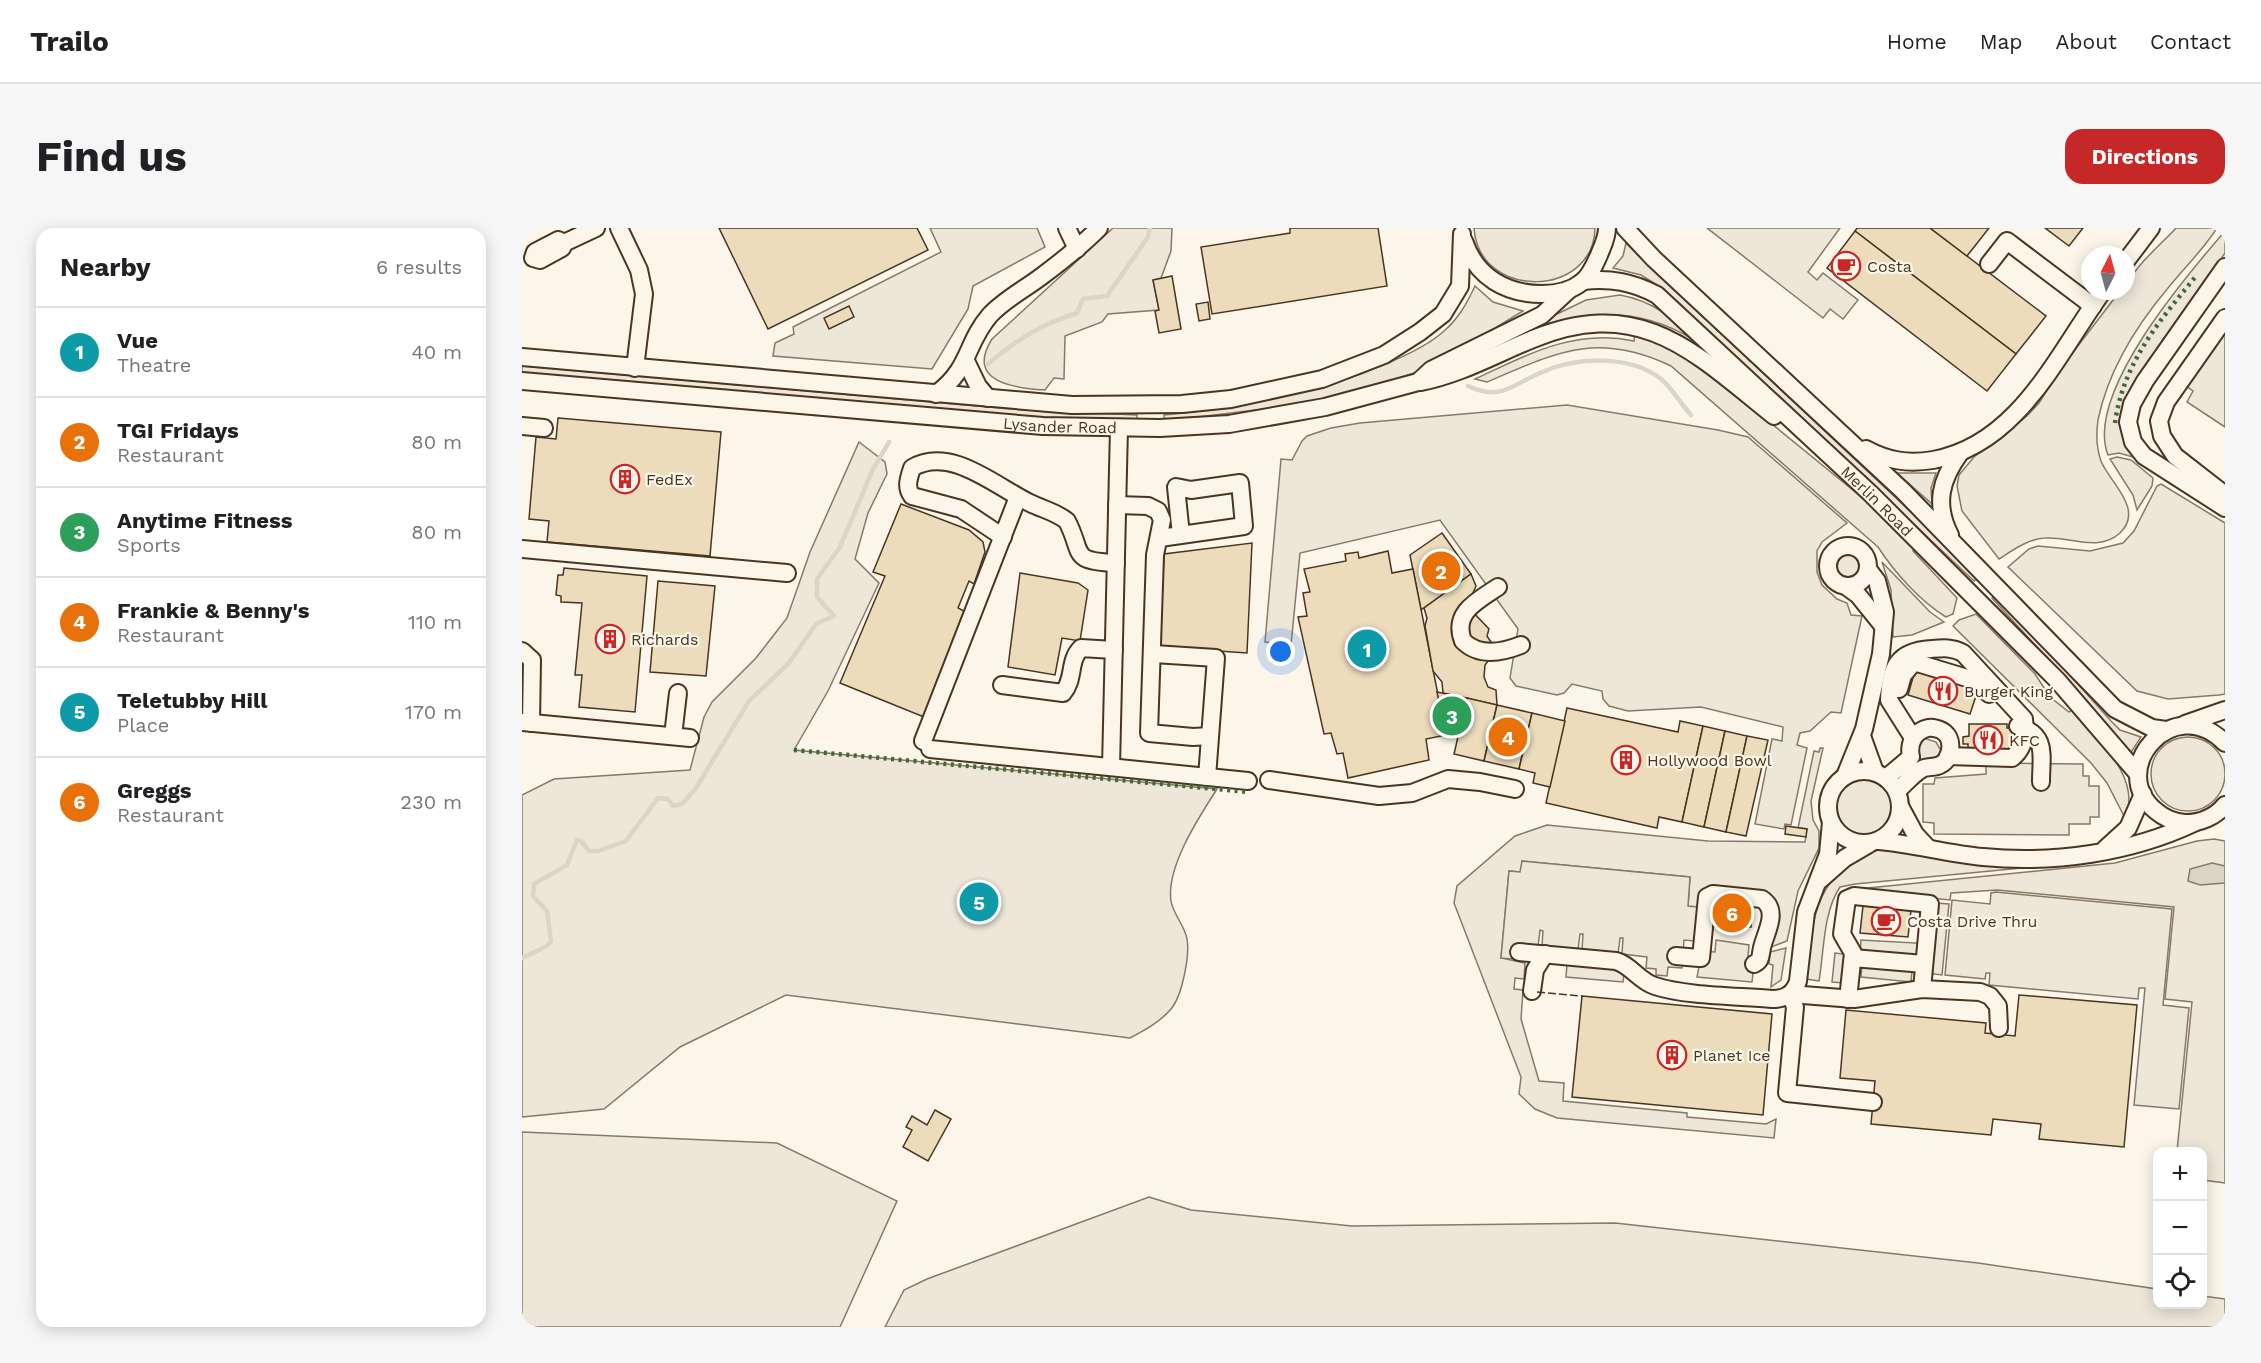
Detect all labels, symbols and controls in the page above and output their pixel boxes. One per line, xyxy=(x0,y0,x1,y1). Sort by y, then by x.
text: Trailo xyxy=(30,25,109,58)
text: Home xyxy=(1887,29,1947,54)
text: Map xyxy=(1980,29,2023,54)
text: About xyxy=(2056,29,2117,54)
text: Contact xyxy=(2150,29,2231,54)
button: Directions xyxy=(2065,129,2225,184)
text: Find us xyxy=(36,132,187,181)
north arrow xyxy=(2081,246,2135,300)
cafe icon: Costa xyxy=(1830,250,1862,282)
text: Nearby xyxy=(60,252,151,282)
text: 6 results xyxy=(376,255,462,279)
place label: Costa xyxy=(1867,257,1912,276)
text: Vue xyxy=(117,328,158,353)
text: 1 xyxy=(75,340,84,364)
text: 40 m xyxy=(411,340,462,364)
text: Theatre xyxy=(117,353,191,377)
street label: Lysander Road xyxy=(1003,414,1117,437)
text: TGI Fridays xyxy=(117,418,239,443)
text: 2 xyxy=(74,430,85,454)
text: 80 m xyxy=(411,430,462,454)
text: Restaurant xyxy=(117,443,224,467)
street label: Merlin Road xyxy=(1837,462,1917,540)
building icon: FedEx xyxy=(609,463,641,495)
place label: FedEx xyxy=(646,470,693,489)
text: Anytime Fitness xyxy=(117,508,293,533)
text: 3 xyxy=(74,520,85,544)
text: 80 m xyxy=(411,520,462,544)
text: Sports xyxy=(117,533,181,557)
pin: 2 xyxy=(1422,548,1460,594)
text: Frankie & Benny's xyxy=(117,598,310,623)
text: 4 xyxy=(73,610,86,634)
text: 110 m xyxy=(408,610,462,634)
text: Restaurant xyxy=(117,623,224,647)
building icon: Richards xyxy=(594,623,626,655)
pin: 1 xyxy=(1348,626,1386,672)
place label: Richards xyxy=(631,630,698,649)
your location xyxy=(1266,637,1295,666)
restaurant icon: Burger King xyxy=(1927,675,1959,707)
place label: Burger King xyxy=(1964,682,2053,701)
text: Teletubby Hill xyxy=(117,688,267,713)
pin: 3 xyxy=(1432,694,1472,738)
text: 5 xyxy=(74,700,85,724)
text: 170 m xyxy=(405,700,462,724)
text: Place xyxy=(117,713,169,737)
pin: 4 xyxy=(1488,714,1528,760)
restaurant icon: KFC xyxy=(1972,724,2004,756)
place label: KFC xyxy=(2009,731,2040,750)
building icon: Hollywood Bowl xyxy=(1610,744,1642,776)
place label: Hollywood Bowl xyxy=(1647,751,1772,770)
text: Greggs xyxy=(117,778,191,803)
text: 6 xyxy=(73,790,86,814)
text: 230 m xyxy=(400,790,462,814)
text: Restaurant xyxy=(117,803,224,827)
pin: 5 xyxy=(960,880,998,924)
pin: 6 xyxy=(1712,890,1752,936)
cafe icon: Costa Drive Thru xyxy=(1870,905,1902,937)
place label: Costa Drive Thru xyxy=(1907,912,2037,931)
building icon: Planet Ice xyxy=(1656,1039,1688,1071)
place label: Planet Ice xyxy=(1693,1046,1771,1065)
map controls xyxy=(2153,1147,2207,1309)
button: + xyxy=(2153,1147,2207,1201)
button: − xyxy=(2153,1201,2207,1255)
button: locate xyxy=(2153,1255,2207,1309)

